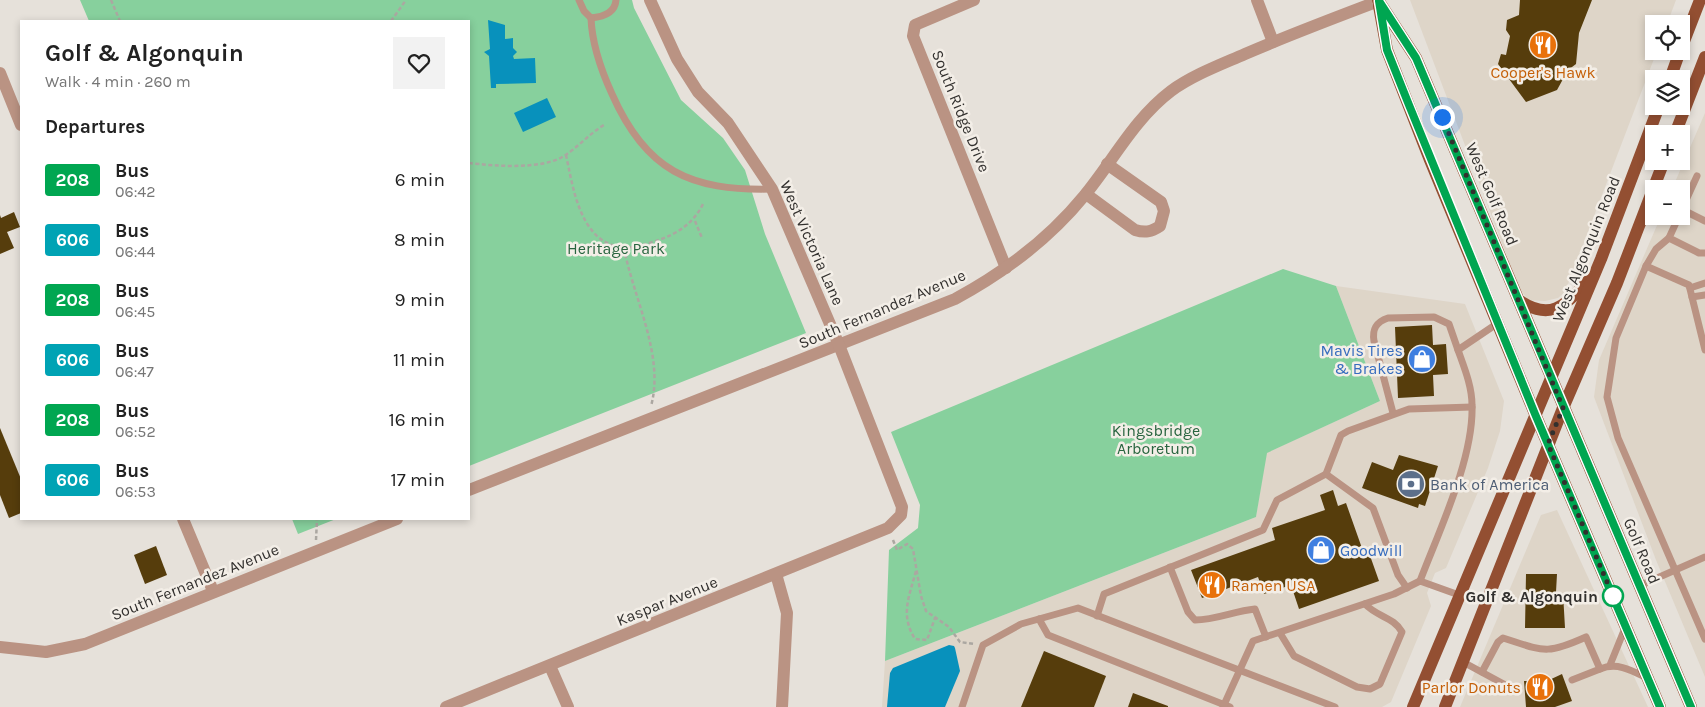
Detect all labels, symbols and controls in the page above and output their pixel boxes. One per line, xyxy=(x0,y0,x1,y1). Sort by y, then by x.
map controls xyxy=(1645,15,1690,225)
button: locate xyxy=(1645,15,1690,60)
restaurant icon: Cooper's Hawk xyxy=(1528,30,1558,60)
button: heart xyxy=(393,37,445,89)
text: Golf & Algonquin xyxy=(45,39,244,67)
street label: South Ridge Drive xyxy=(928,47,994,175)
place label: Cooper's Hawk xyxy=(1490,63,1596,82)
button: layers xyxy=(1645,70,1690,115)
text: Walk · 4 min · 260 m xyxy=(45,72,191,91)
your location xyxy=(1430,105,1455,130)
text: Departures xyxy=(45,116,145,138)
button: + xyxy=(1645,125,1690,170)
street label: West Golf Road xyxy=(1462,140,1522,248)
text: Bus xyxy=(115,160,149,182)
text: 208 xyxy=(56,169,89,191)
text: 6 min xyxy=(395,169,445,191)
street label: West Algonquin Road xyxy=(1548,173,1624,325)
street label: West Victoria Lane xyxy=(776,178,848,308)
button: − xyxy=(1645,180,1690,225)
text: 06:42 xyxy=(115,182,156,201)
text: Bus xyxy=(115,220,149,242)
text: 606 xyxy=(56,229,89,251)
text: 8 min xyxy=(394,229,445,251)
park label: Heritage Park xyxy=(567,239,665,258)
text: 06:44 xyxy=(115,242,155,261)
street label: South Fernandez Avenue xyxy=(796,265,968,353)
text: Bus xyxy=(115,280,149,302)
text: 208 xyxy=(56,289,89,311)
text: 9 min xyxy=(395,289,445,311)
text: 06:45 xyxy=(115,302,155,321)
text: Bus xyxy=(115,340,149,362)
place label: Mavis Tires & Brakes xyxy=(1320,341,1403,378)
shop icon: Mavis Tires & Brakes xyxy=(1407,344,1437,374)
text: 606 xyxy=(56,349,89,371)
text: 11 min xyxy=(393,349,445,371)
text: 06:47 xyxy=(115,362,154,381)
text: Bus xyxy=(115,400,149,422)
text: 208 xyxy=(56,409,89,431)
text: 16 min xyxy=(388,409,445,431)
park label: Kingsbridge Arboretum xyxy=(1112,421,1200,458)
text: 06:52 xyxy=(115,422,156,441)
text: Bus xyxy=(115,460,149,482)
text: 606 xyxy=(56,469,89,491)
text: 17 min xyxy=(390,469,445,491)
bank icon: Bank of America xyxy=(1396,469,1426,499)
place label: Bank of America xyxy=(1430,475,1549,494)
text: 06:53 xyxy=(115,482,156,501)
street label: Golf Road xyxy=(1620,515,1664,587)
shop icon: Goodwill xyxy=(1306,535,1336,565)
street label: South Fernandez Avenue xyxy=(108,540,282,624)
place label: Goodwill xyxy=(1340,541,1403,560)
restaurant icon: Ramen USA xyxy=(1197,570,1227,600)
street label: Kaspar Avenue xyxy=(614,572,720,630)
place label: Ramen USA xyxy=(1231,576,1316,595)
marker: Golf & Algonquin xyxy=(1602,585,1624,607)
place label: Golf & Algonquin xyxy=(1466,587,1598,606)
restaurant icon: Parlor Donuts xyxy=(1525,672,1555,702)
place label: Parlor Donuts xyxy=(1422,678,1521,697)

